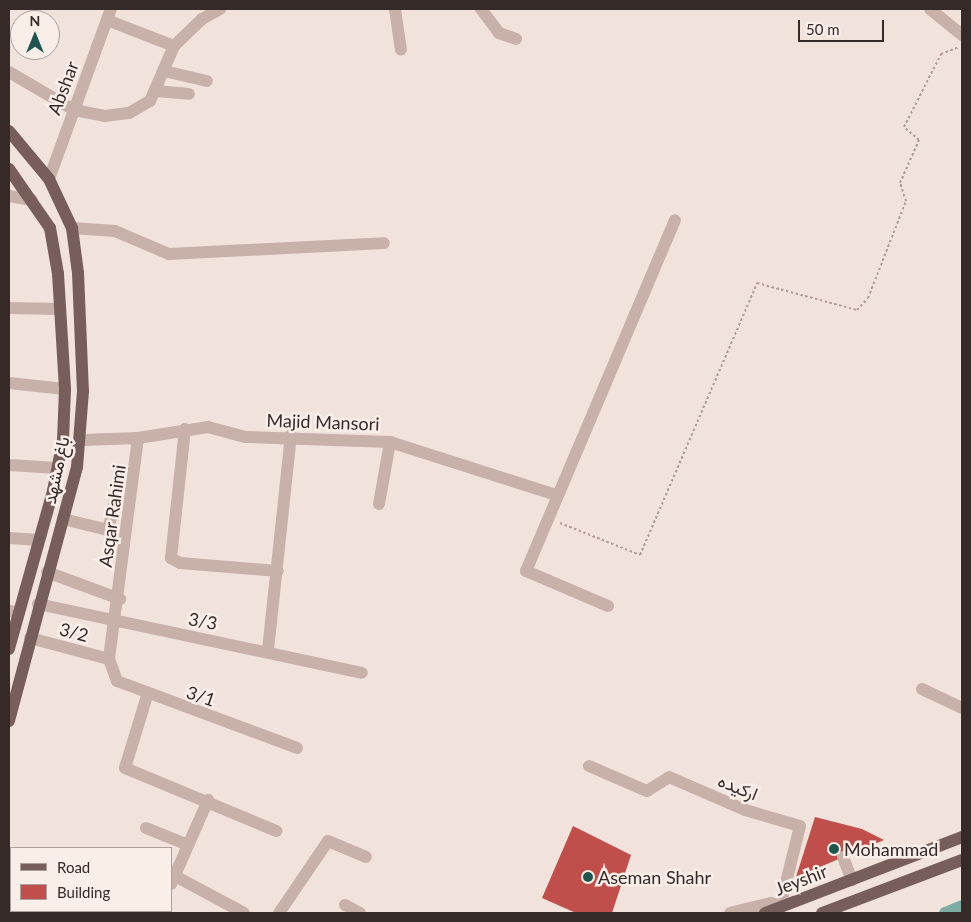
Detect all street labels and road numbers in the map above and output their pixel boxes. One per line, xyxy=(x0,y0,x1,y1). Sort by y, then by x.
street label: Abshar xyxy=(43,58,83,118)
street label: Majid Mansori xyxy=(266,409,380,435)
street label: باغ مشهد xyxy=(38,434,74,506)
street label: Asqar Rahimi xyxy=(94,463,130,569)
street label: 3/3 xyxy=(187,608,219,634)
street label: 3/2 xyxy=(57,618,91,646)
street label: 3/1 xyxy=(184,681,218,711)
street label: ارکیده xyxy=(715,769,761,805)
street label: Jeyshir xyxy=(772,860,830,900)

